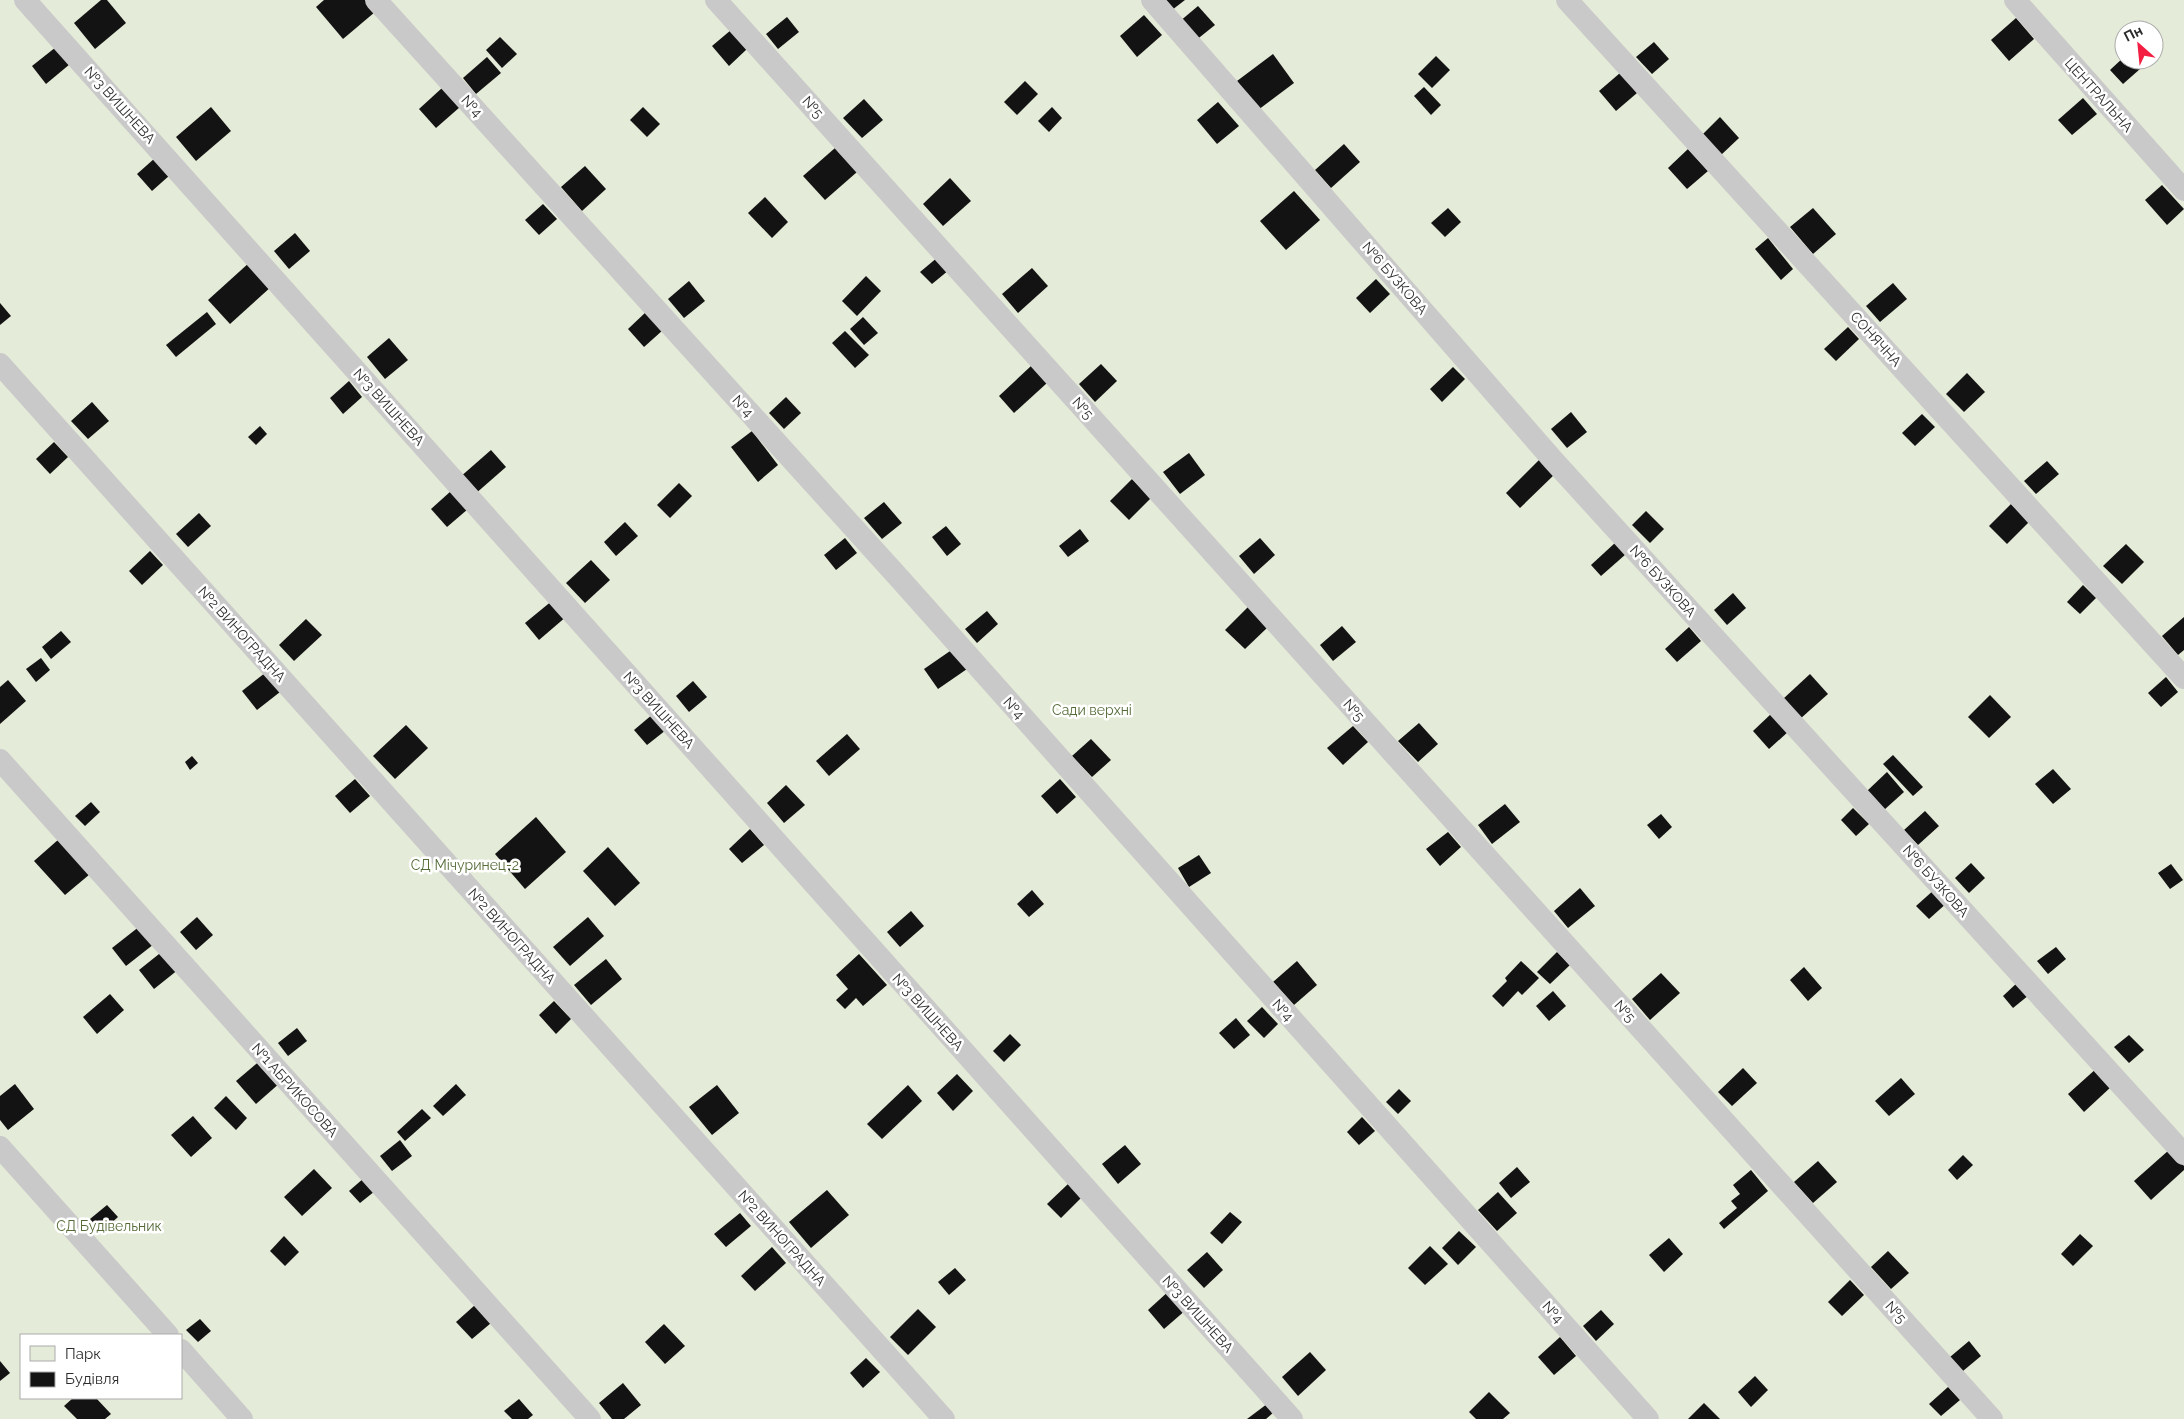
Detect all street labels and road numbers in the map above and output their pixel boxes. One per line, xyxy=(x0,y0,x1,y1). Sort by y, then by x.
street label: ЦЕНТРАЛЬНА xyxy=(2062,55,2137,136)
street label: №3 ВИШНЕВА xyxy=(81,63,159,147)
street label: №4 xyxy=(458,92,486,120)
street label: №5 xyxy=(799,93,827,121)
street label: №6 БУЗКОВА xyxy=(1359,238,1431,318)
street label: СОНЯЧНА xyxy=(1847,308,1905,370)
street label: №3 ВИШНЕВА xyxy=(350,365,428,449)
street label: №4 xyxy=(729,392,757,420)
street label: №5 xyxy=(1069,394,1097,422)
street label: №6 БУЗКОВА xyxy=(1627,542,1700,620)
street label: №2 ВИНОГРАДНА xyxy=(195,583,289,685)
street label: №3 ВИШНЕВА xyxy=(620,668,698,752)
street label: №4 xyxy=(1000,694,1028,722)
street label: №5 xyxy=(1340,696,1368,724)
street label: №6 БУЗКОВА xyxy=(1900,842,1973,920)
street label: №2 ВИНОГРАДНА xyxy=(465,885,559,987)
street label: №3 ВИШНЕВА xyxy=(889,970,967,1054)
street label: №4 xyxy=(1269,996,1297,1024)
street label: №5 xyxy=(1611,997,1639,1025)
street label: №1 АБРИКОСОВА xyxy=(249,1040,342,1141)
street label: №2 ВИНОГРАДНА xyxy=(735,1187,829,1289)
street label: №3 ВИШНЕВА xyxy=(1159,1272,1237,1356)
street label: №4 xyxy=(1539,1298,1567,1326)
street label: №5 xyxy=(1882,1298,1910,1326)

